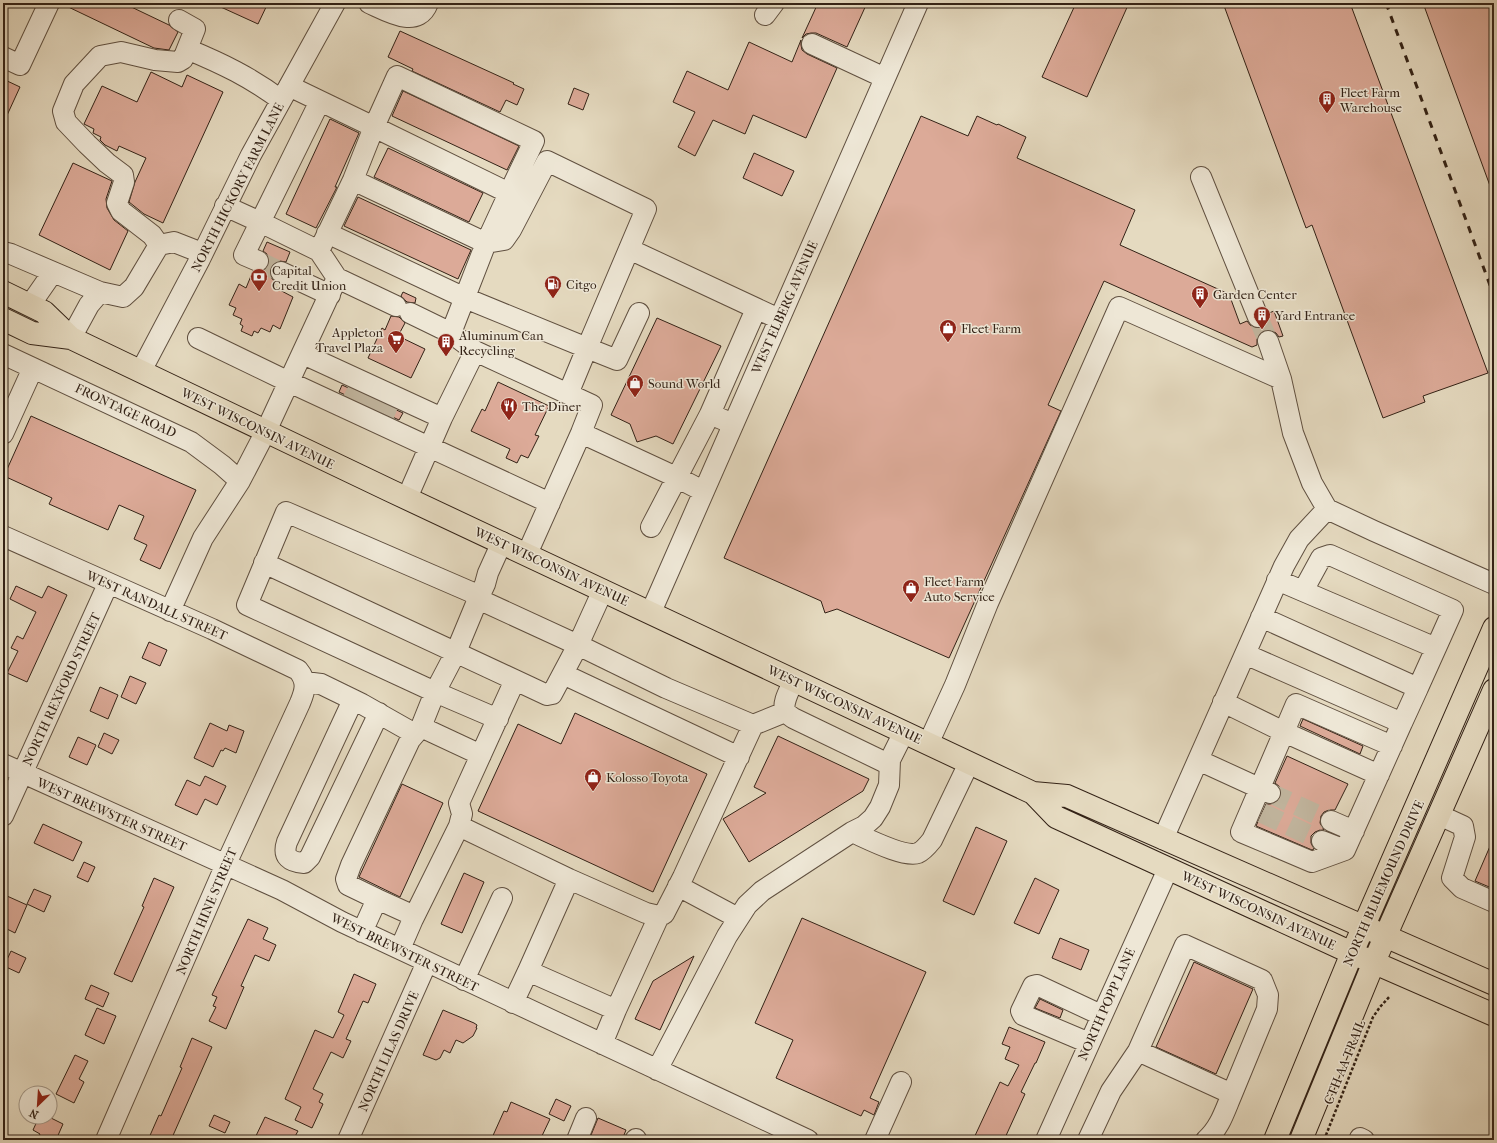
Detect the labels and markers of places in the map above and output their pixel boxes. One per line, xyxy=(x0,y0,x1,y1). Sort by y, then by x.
place label: Fleet Farm Warehouse xyxy=(1339,85,1403,115)
building icon: Fleet Farm Warehouse xyxy=(1317,89,1337,114)
place label: Capital Credit Union xyxy=(272,263,347,293)
bank icon: Capital Credit Union xyxy=(249,267,269,292)
fuel station icon: Citgo xyxy=(543,274,563,299)
place label: Citgo xyxy=(566,277,597,292)
building icon: Garden Center xyxy=(1190,284,1210,309)
place label: Garden Center xyxy=(1213,287,1297,302)
building icon: Yard Entrance xyxy=(1252,305,1272,330)
place label: Yard Entrance xyxy=(1274,308,1356,323)
shop icon: Fleet Farm xyxy=(938,318,958,343)
place label: Fleet Farm xyxy=(961,321,1021,336)
place label: Appleton Travel Plaza xyxy=(316,325,384,355)
place label: Aluminum Can Recycling xyxy=(458,328,544,358)
supermarket icon: Appleton Travel Plaza xyxy=(386,329,406,354)
building icon: Aluminum Can Recycling xyxy=(436,332,456,357)
shop icon: Sound World xyxy=(625,373,645,398)
place label: Sound World xyxy=(648,376,721,391)
restaurant icon: The Diner xyxy=(499,396,519,421)
place label: The Diner xyxy=(522,399,581,414)
place label: Fleet Farm Auto Service xyxy=(923,574,995,604)
shop icon: Fleet Farm Auto Service xyxy=(901,578,921,603)
shop icon: Kolosso Toyota xyxy=(583,767,603,792)
place label: Kolosso Toyota xyxy=(606,770,689,785)

